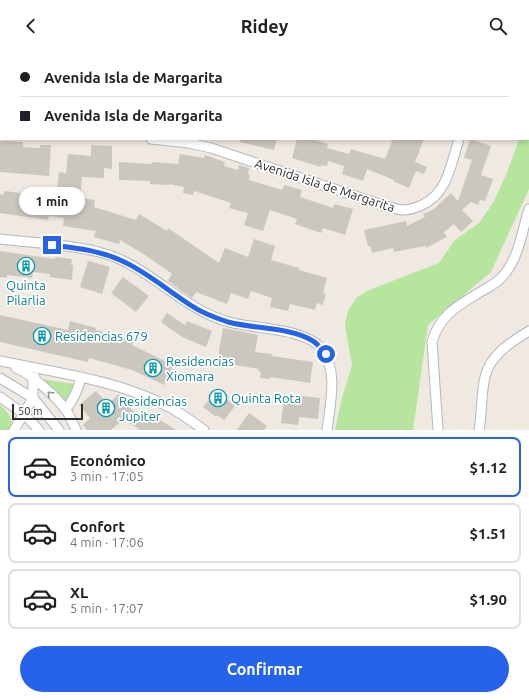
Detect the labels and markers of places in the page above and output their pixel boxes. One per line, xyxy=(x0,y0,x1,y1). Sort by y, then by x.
building icon: Quinta Pilarlia xyxy=(16,256,36,276)
place label: Quinta Pilarlia xyxy=(6,278,46,307)
building icon: Residencias 679 xyxy=(32,326,52,346)
place label: Residencias 679 xyxy=(55,329,148,343)
place label: Residencias Xiomara xyxy=(166,354,234,383)
building icon: Residencias Xiomara xyxy=(143,358,163,378)
building icon: Quinta Rota xyxy=(208,388,228,408)
place label: Quinta Rota xyxy=(231,391,301,406)
place label: Residencias Jupiter xyxy=(119,394,187,423)
building icon: Residencias Jupiter xyxy=(96,398,116,418)

